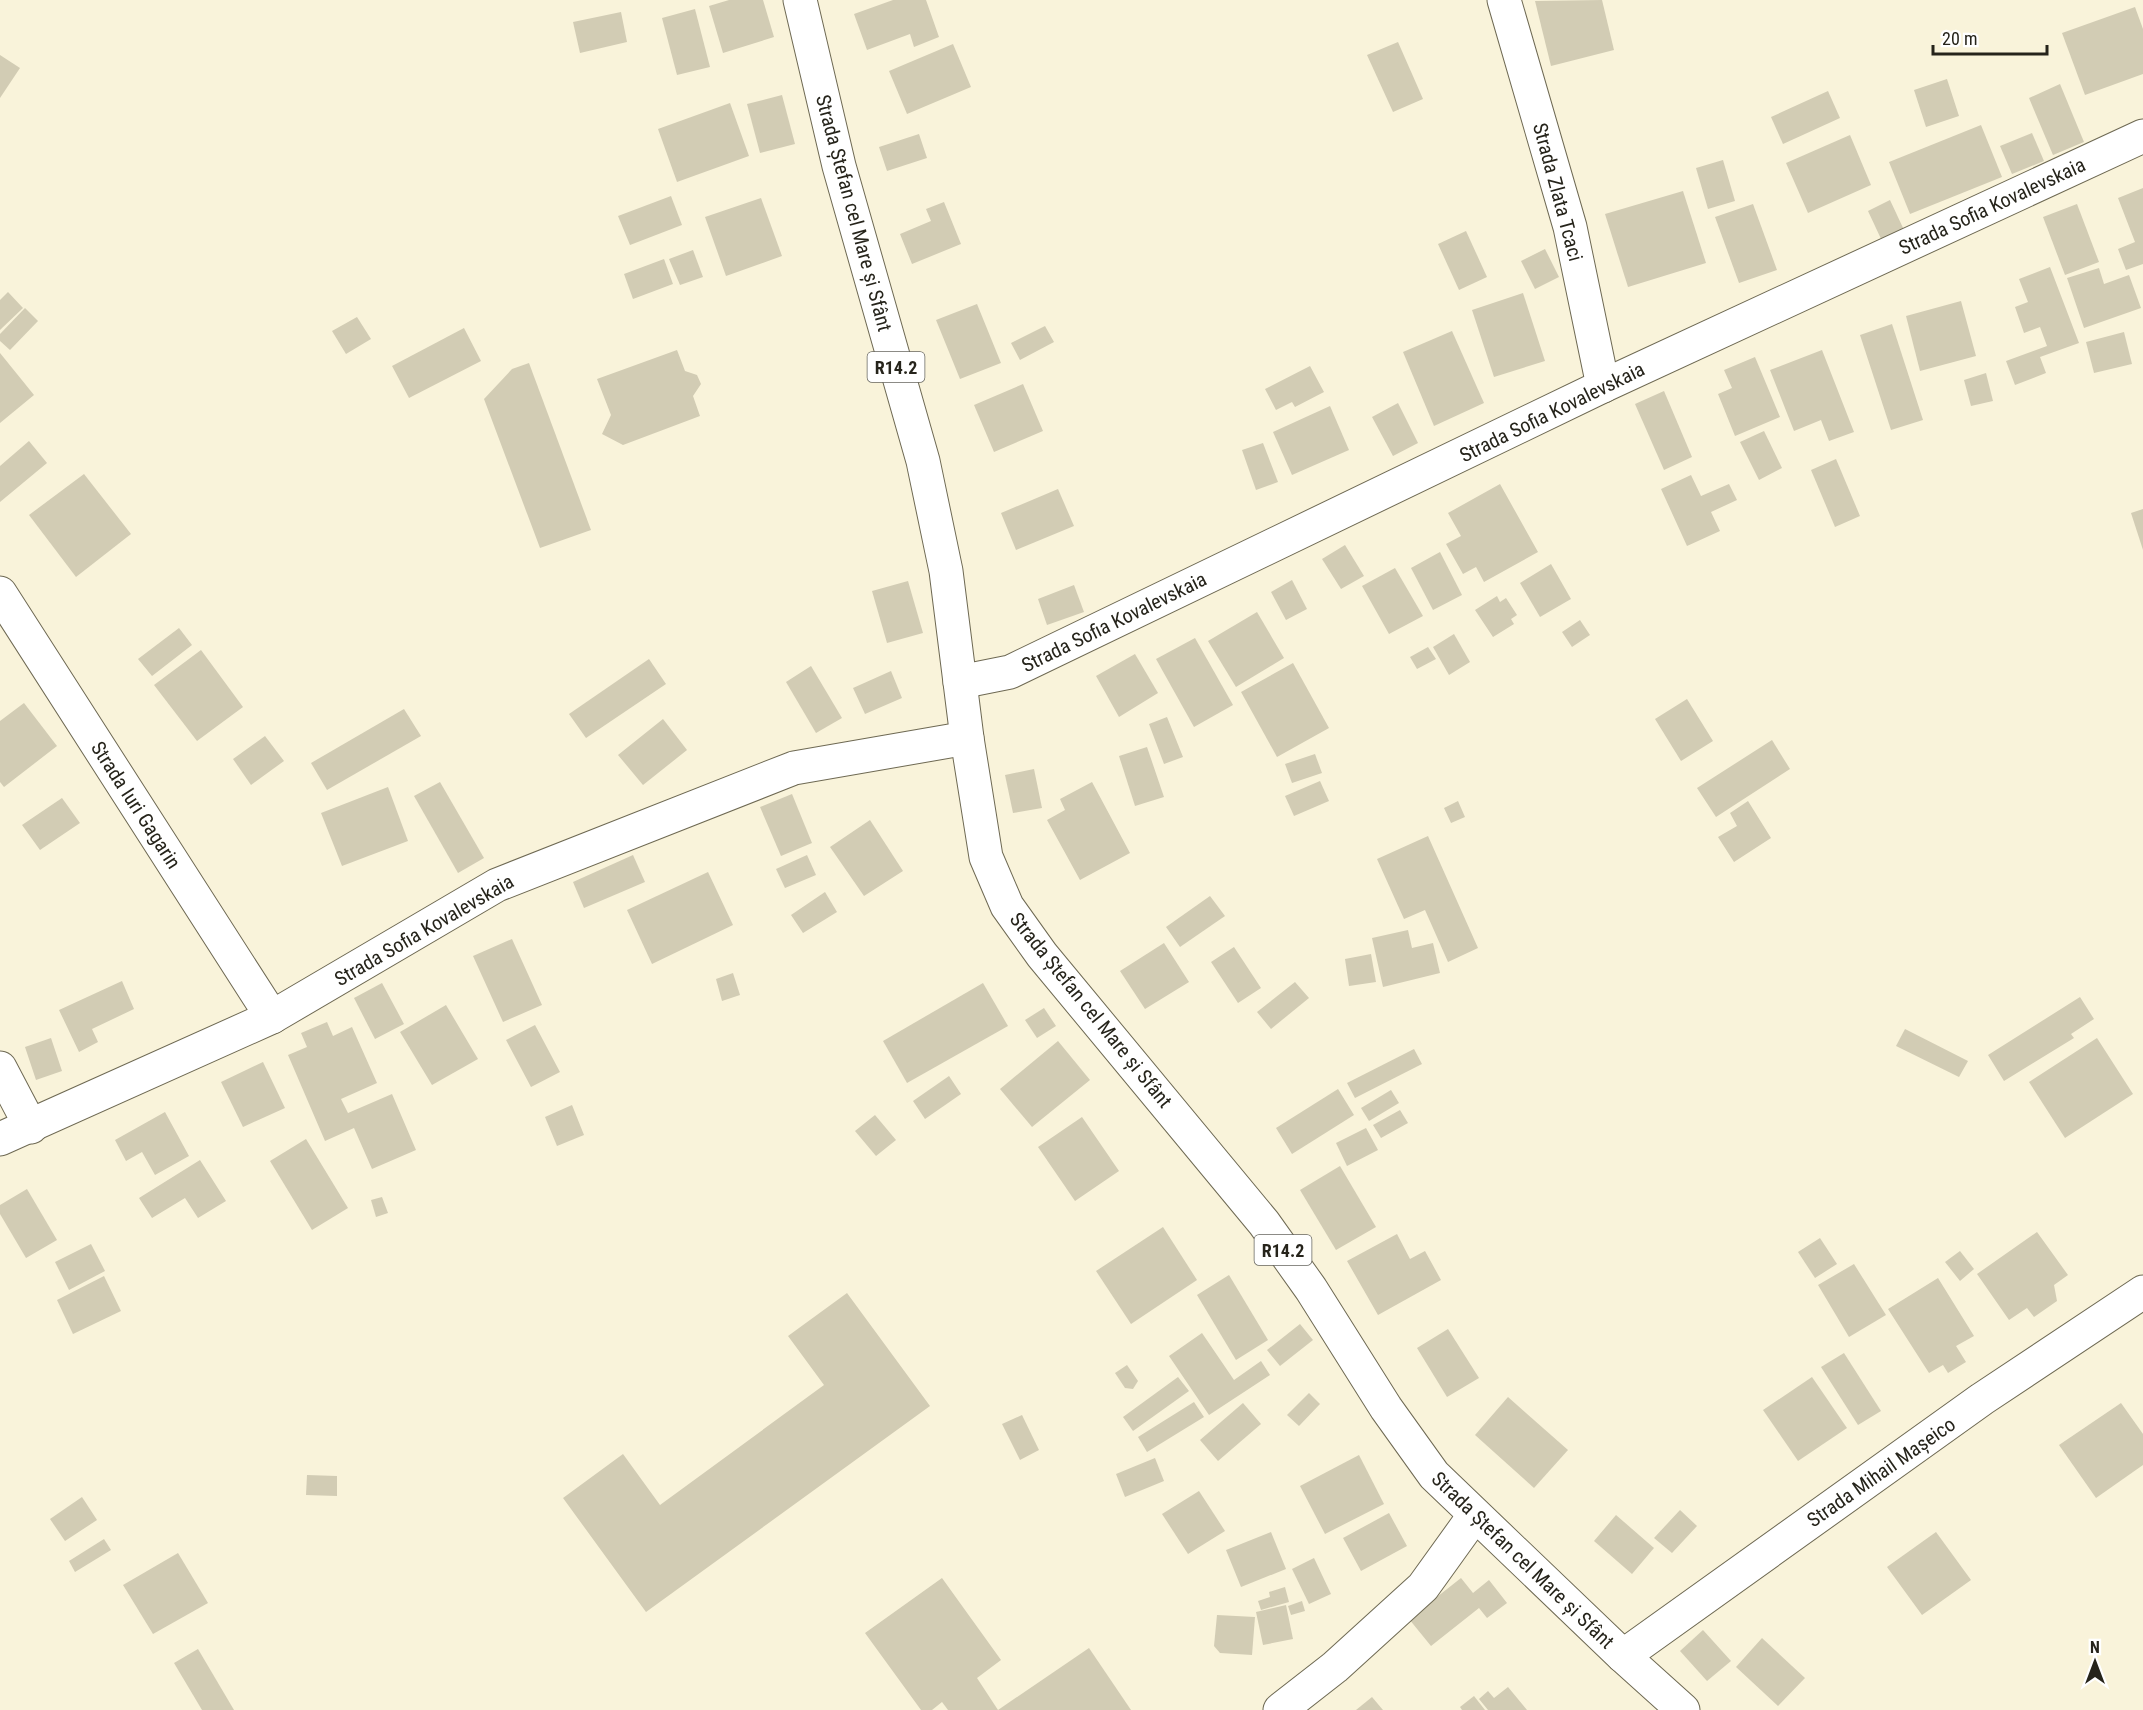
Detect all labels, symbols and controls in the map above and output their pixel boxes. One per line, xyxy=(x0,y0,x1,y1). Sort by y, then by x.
scale bar xyxy=(1933,18,2047,56)
text: 20 m xyxy=(1942,28,1977,49)
street label: Strada Ștefan cel Mare și Sfânt xyxy=(811,92,897,334)
street label: Strada Zlata Tcaci xyxy=(1528,120,1588,264)
street label: Strada Sofia Kovalevskaia xyxy=(1895,152,2089,260)
road number: R14.2 xyxy=(868,352,924,382)
street label: Strada Sofia Kovalevskaia xyxy=(1456,357,1648,467)
street label: Strada Sofia Kovalevskaia xyxy=(1018,567,1210,677)
street label: Strada Iuri Gagarin xyxy=(86,737,186,873)
street label: Strada Sofia Kovalevskaia xyxy=(330,869,518,991)
street label: Strada Ștefan cel Mare și Sfânt xyxy=(1005,908,1177,1112)
road number: R14.2 xyxy=(1254,1235,1312,1265)
street label: Strada Mihail Mașeico xyxy=(1802,1412,1960,1532)
street label: Strada Ștefan cel Mare și Sfânt xyxy=(1427,1467,1619,1653)
north arrow xyxy=(2065,1632,2125,1692)
text: N xyxy=(2090,1638,2100,1657)

